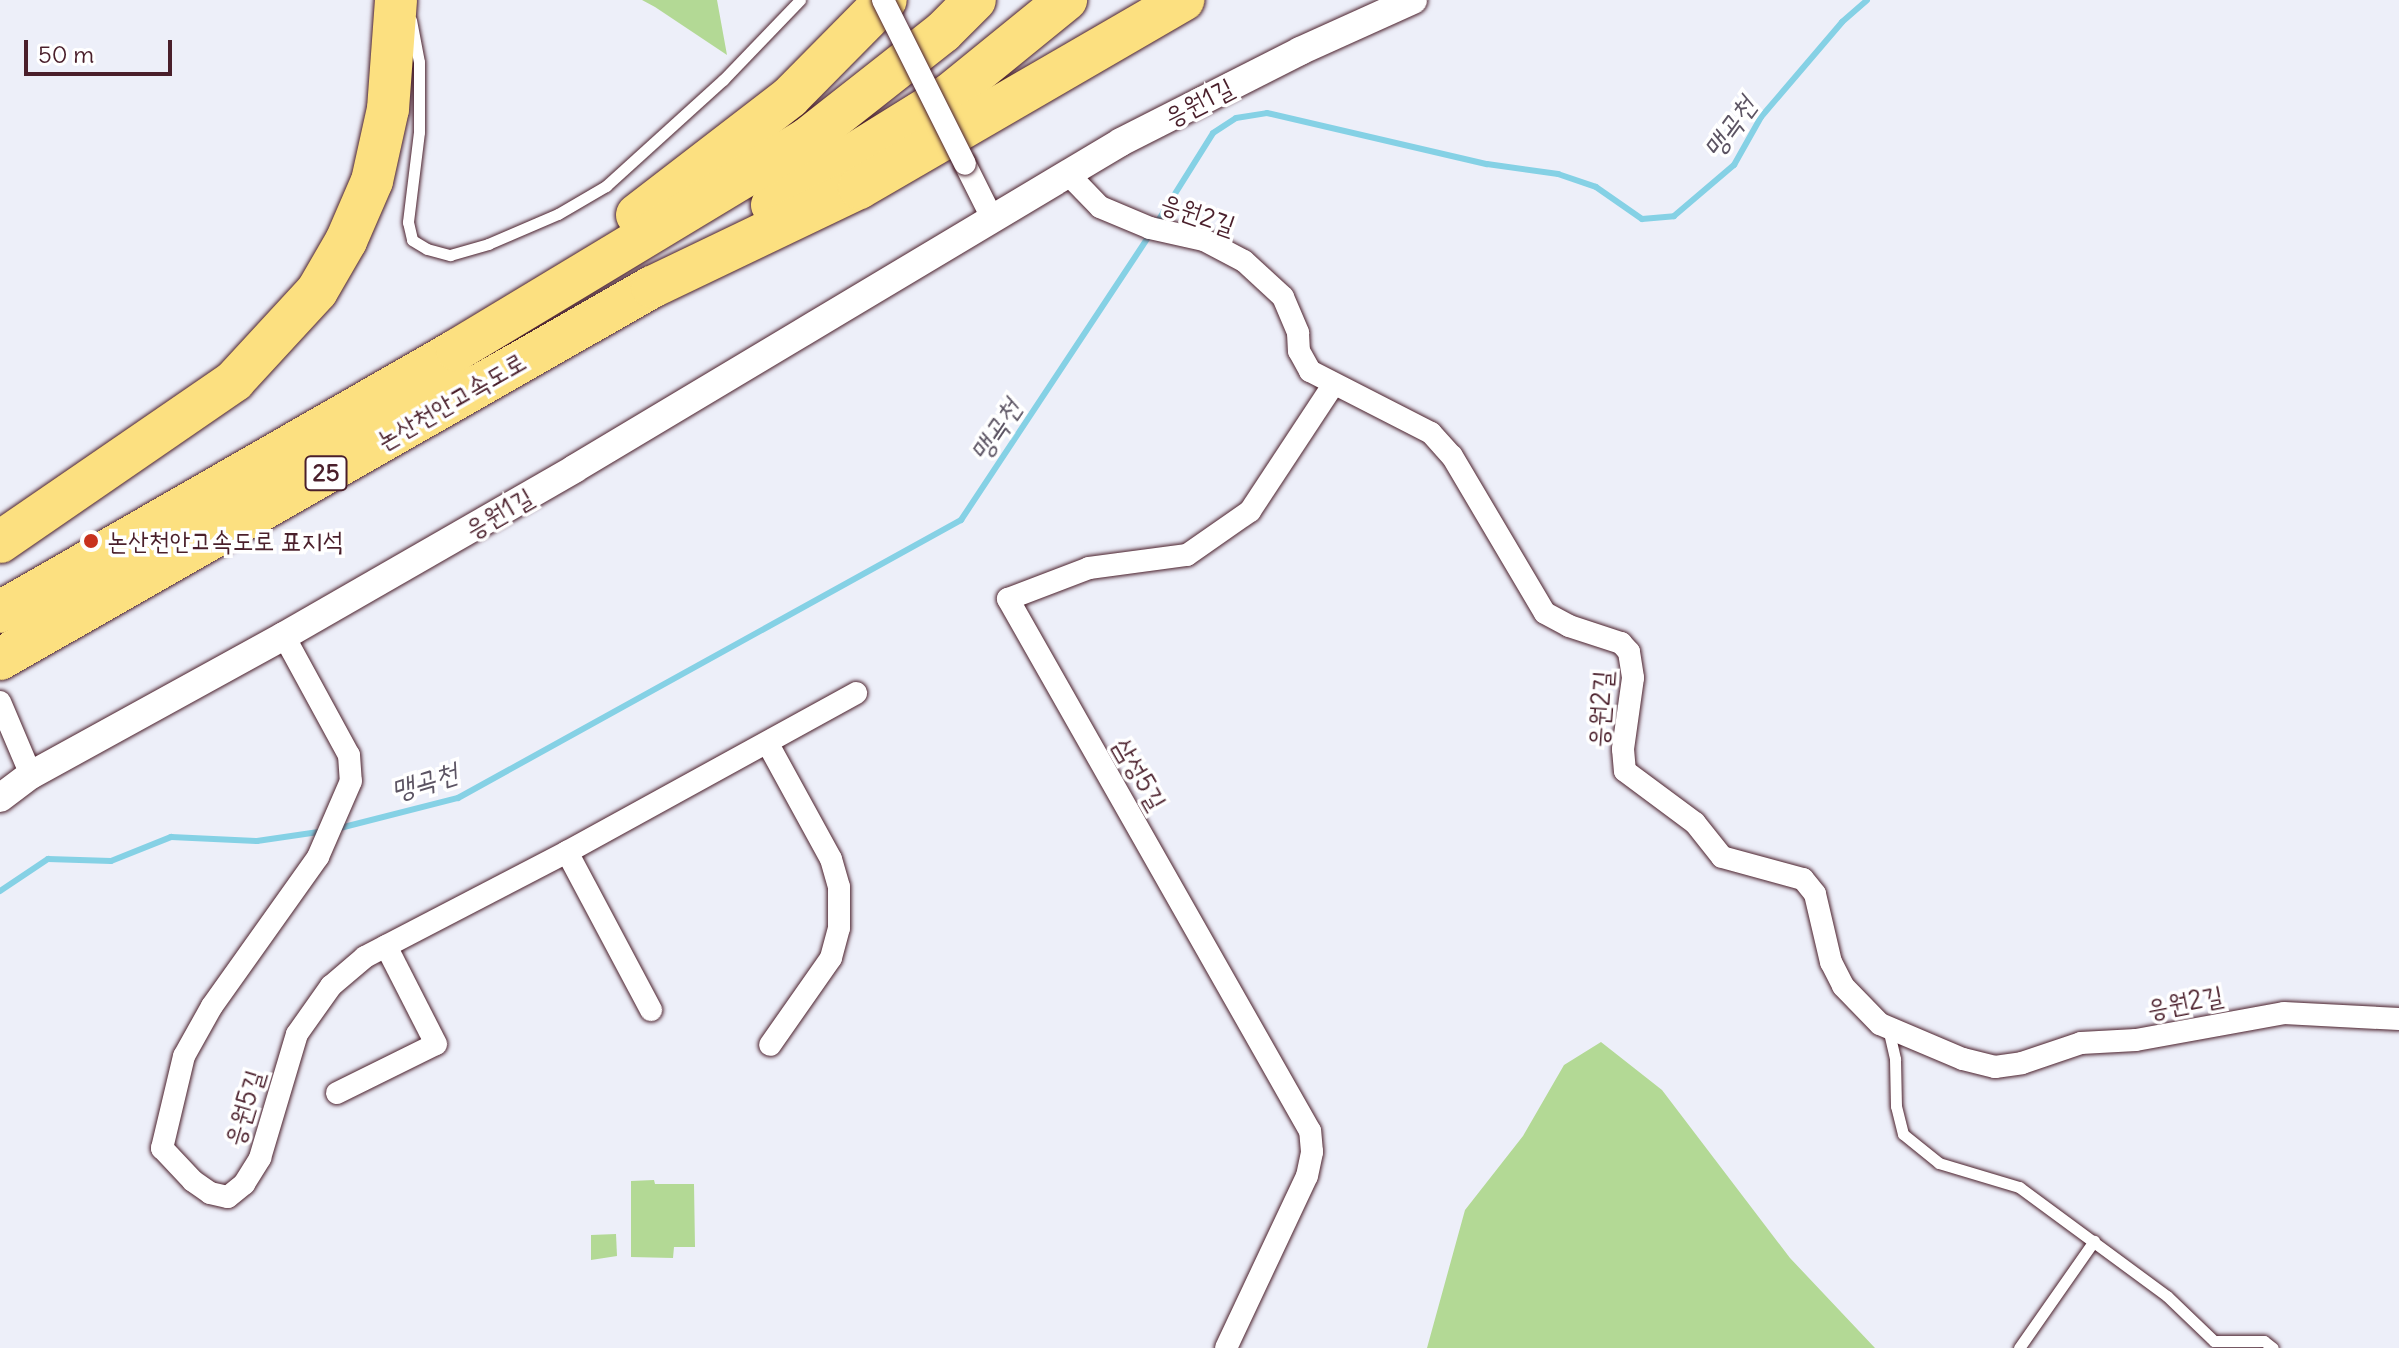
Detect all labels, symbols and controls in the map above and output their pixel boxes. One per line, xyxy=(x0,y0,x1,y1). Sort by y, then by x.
scale bar xyxy=(28,24,176,74)
text: 50 m xyxy=(38,39,94,69)
street label: 응원1길 xyxy=(1159,72,1239,132)
water label: 맹곡천 xyxy=(1696,90,1762,164)
street label: 응원2길 xyxy=(1157,187,1239,241)
street label: 논산천안고속도로 xyxy=(371,346,531,456)
water label: 맹곡천 xyxy=(962,393,1028,467)
road number: 25 xyxy=(304,453,348,493)
street label: 응원1길 xyxy=(460,481,538,545)
place label: 논산천안고속도로 표지석 xyxy=(107,525,343,557)
marker: 논산천안고속도로 표지석 xyxy=(82,532,100,550)
street label: 응원2길 xyxy=(1582,669,1618,749)
street label: 삼성5길 xyxy=(1107,733,1173,815)
water label: 맹곡천 xyxy=(387,755,461,807)
street label: 응원2길 xyxy=(2144,979,2226,1025)
street label: 응원5길 xyxy=(218,1066,270,1150)

